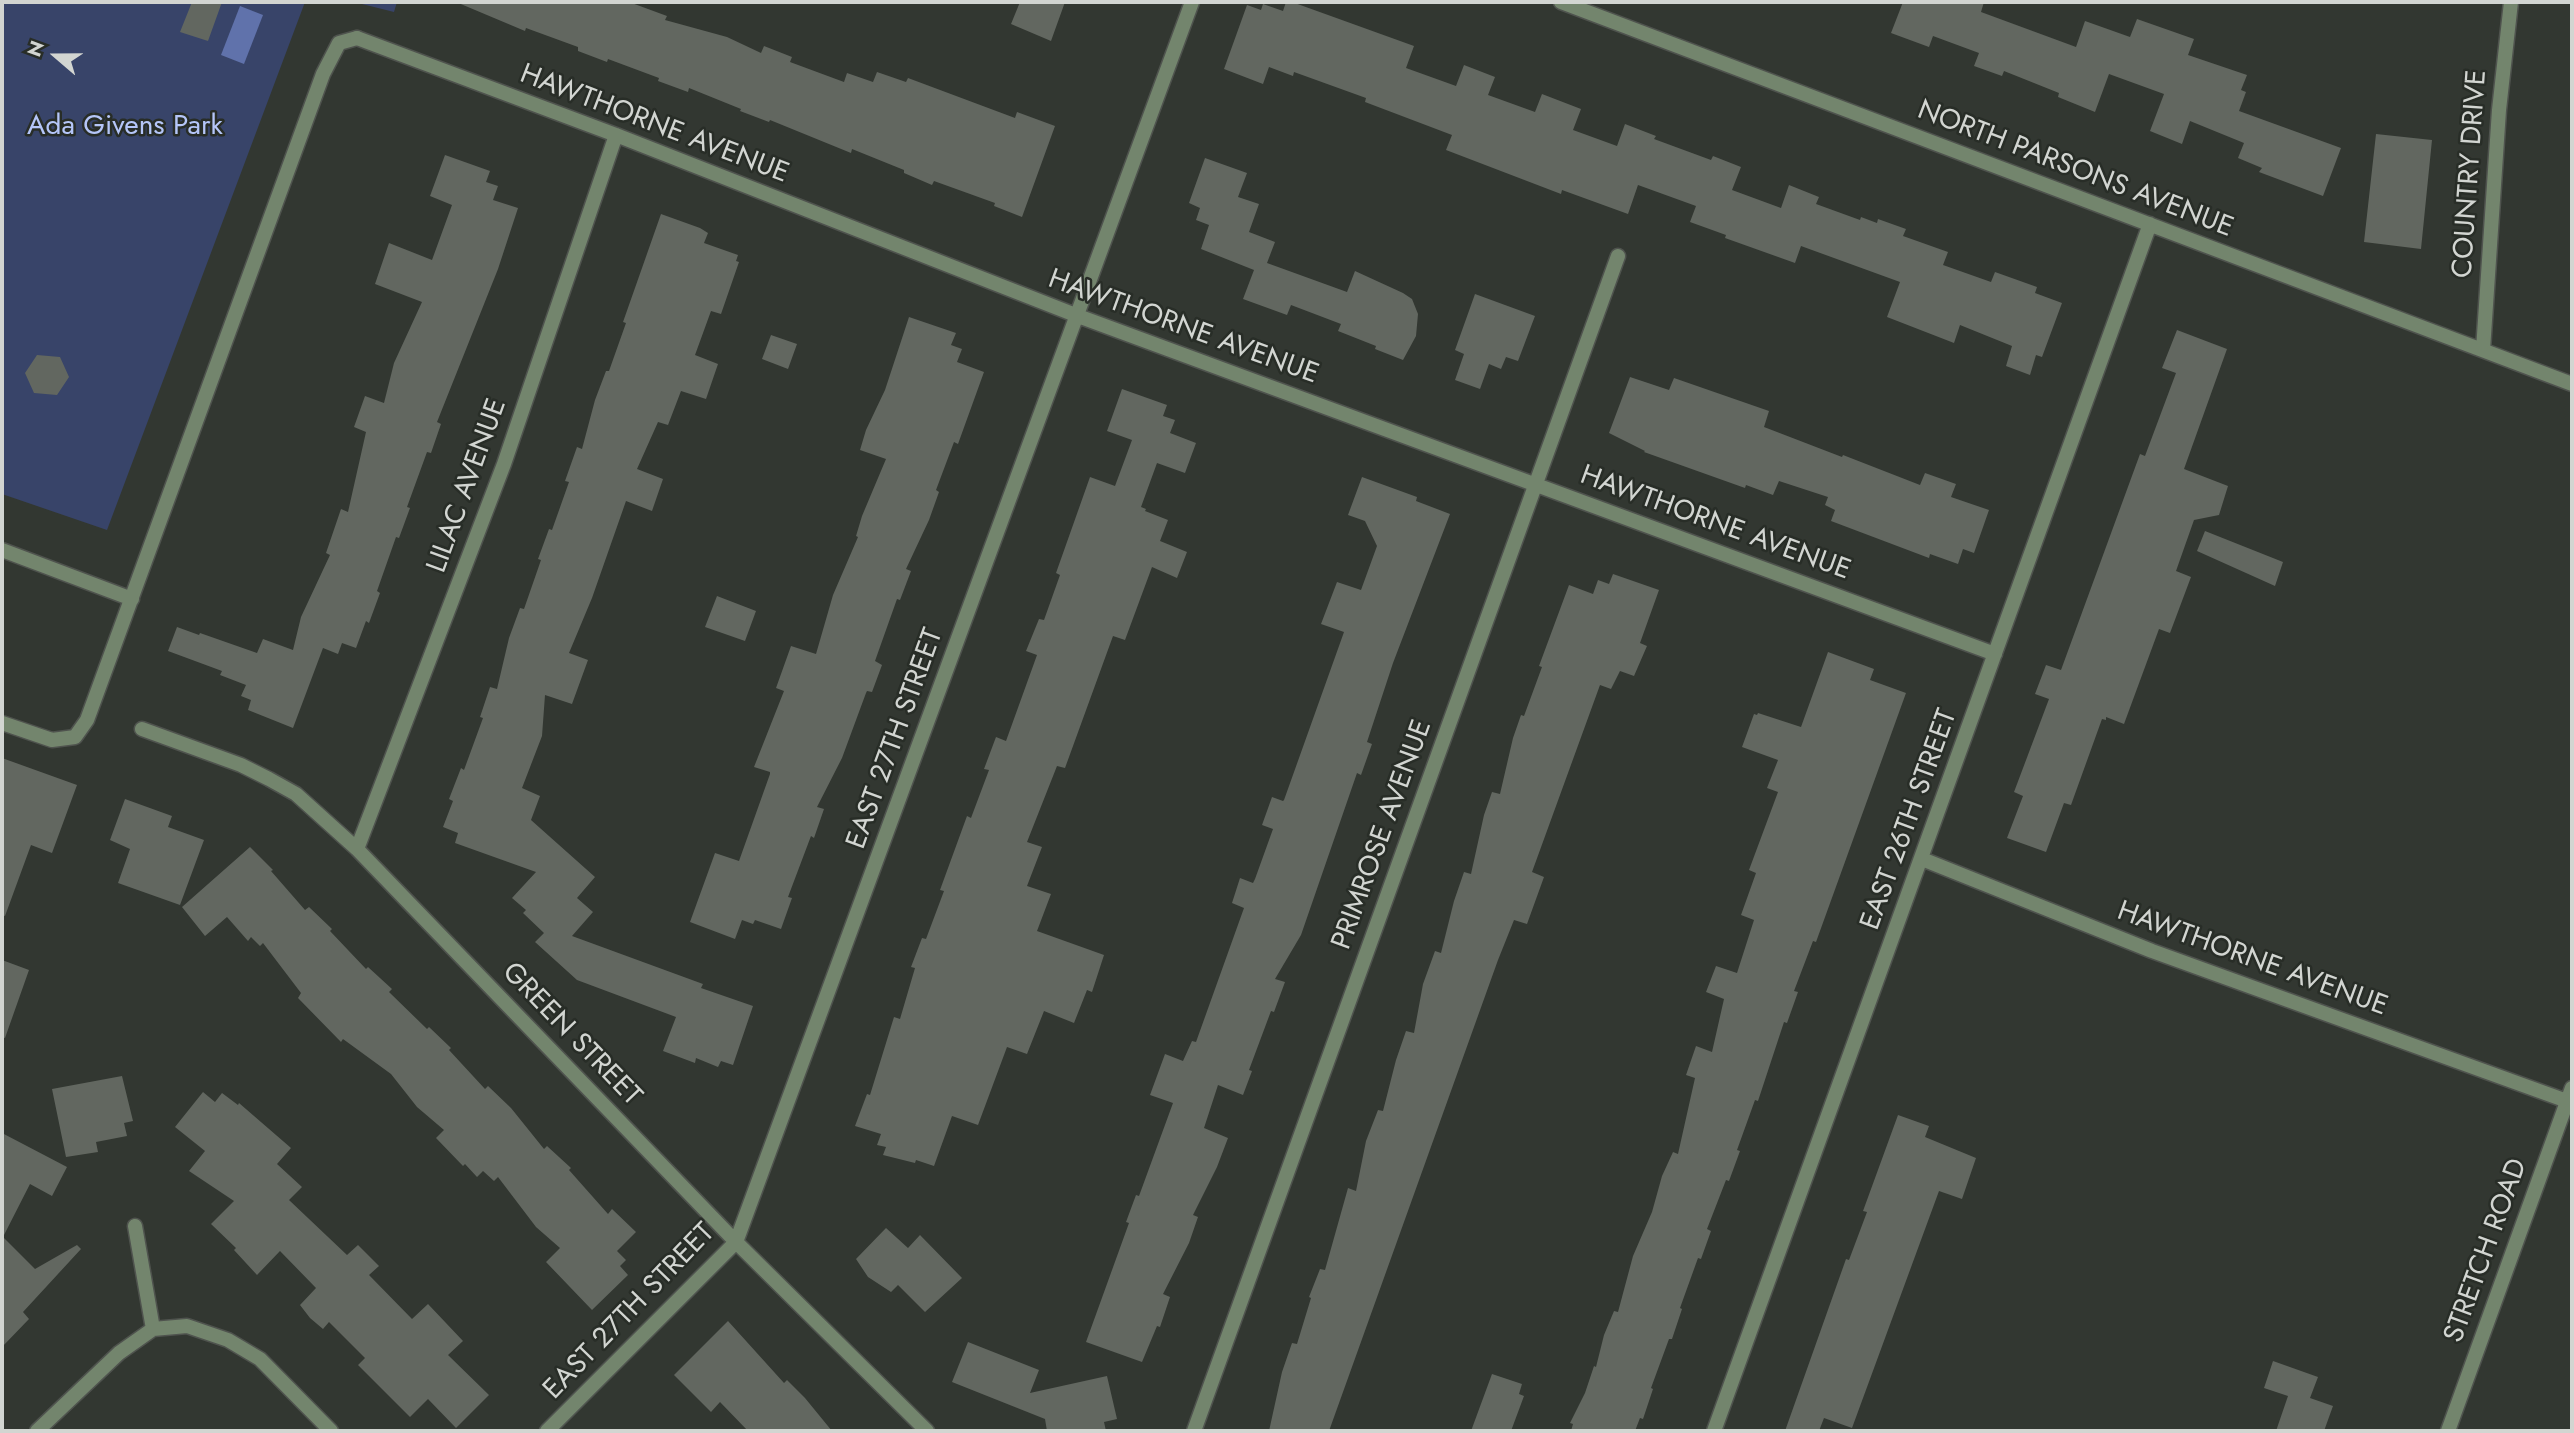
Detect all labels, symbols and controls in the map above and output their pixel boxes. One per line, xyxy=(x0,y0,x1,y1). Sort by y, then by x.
north arrow xyxy=(21,21,91,91)
text: N xyxy=(21,37,51,60)
street label: HAWTHORNE AVENUE xyxy=(515,58,793,192)
street label: COUNTRY DRIVE xyxy=(2447,69,2495,279)
street label: NORTH PARSONS AVENUE xyxy=(1912,94,2238,246)
park label: Ada Givens Park xyxy=(27,110,223,144)
street label: HAWTHORNE AVENUE xyxy=(1043,263,1323,393)
street label: LILAC AVENUE xyxy=(421,395,515,577)
street label: HAWTHORNE AVENUE xyxy=(1575,459,1855,589)
street label: EAST 27TH STREET xyxy=(841,624,951,854)
street label: EAST 26TH STREET xyxy=(1855,705,1965,935)
street label: PRIMROSE AVENUE xyxy=(1326,716,1440,954)
street label: HAWTHORNE AVENUE xyxy=(2112,895,2392,1025)
street label: GREEN STREET xyxy=(494,956,648,1114)
street label: STRETCH ROAD xyxy=(2438,1155,2536,1347)
street label: EAST 27TH STREET xyxy=(537,1217,723,1407)

